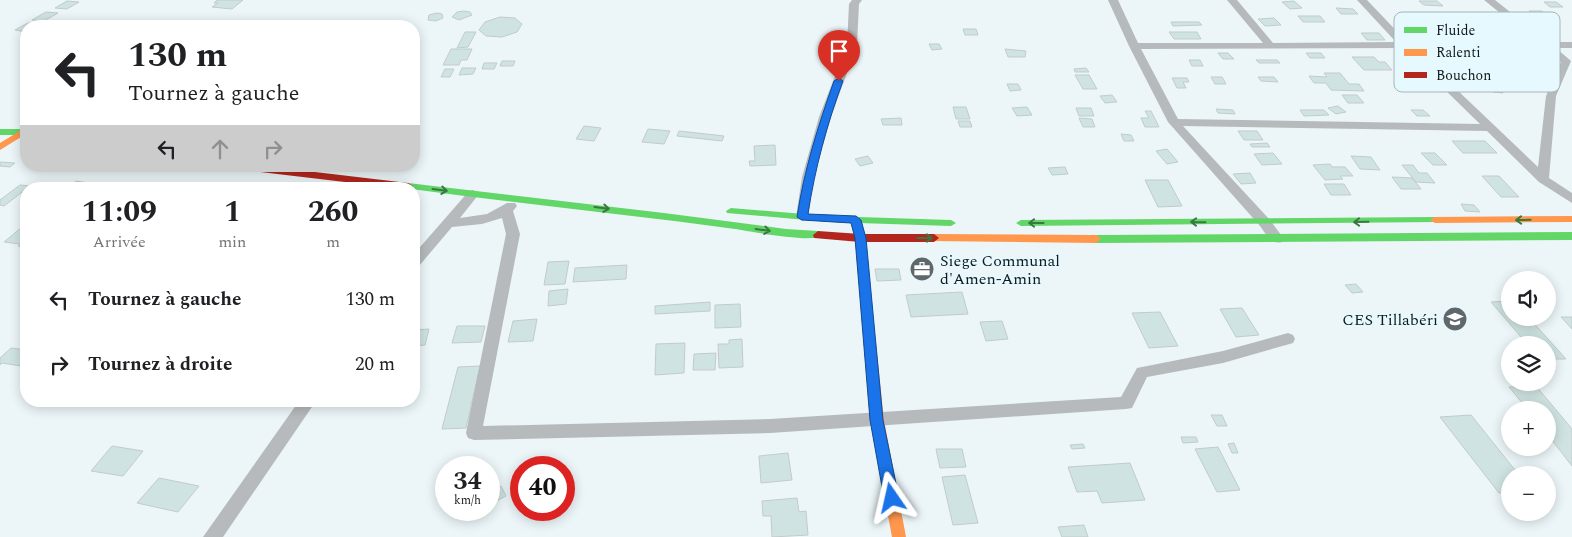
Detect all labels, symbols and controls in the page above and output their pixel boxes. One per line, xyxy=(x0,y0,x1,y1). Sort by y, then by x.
legend xyxy=(1394,12,1560,92)
text: Fluide xyxy=(1436,20,1475,41)
text: 130 m xyxy=(128,29,227,82)
pin xyxy=(818,30,860,81)
icon: arrive xyxy=(825,37,853,65)
icon: left xyxy=(45,40,110,105)
text: Ralenti xyxy=(1436,42,1481,63)
text: Bouchon xyxy=(1436,65,1491,86)
text: Tournez à gauche xyxy=(128,77,299,110)
icon: left xyxy=(153,135,181,163)
icon: ahead xyxy=(206,135,234,163)
icon: right xyxy=(259,135,287,163)
one-way arrow xyxy=(432,185,448,195)
text: 11:09 xyxy=(82,189,157,235)
text: 1 xyxy=(224,189,241,235)
text: 260 xyxy=(308,189,358,235)
one-way arrow xyxy=(594,203,610,213)
one-way arrow xyxy=(1516,215,1532,225)
one-way arrow xyxy=(1191,217,1207,227)
one-way arrow xyxy=(1353,217,1369,226)
one-way arrow xyxy=(1028,218,1044,228)
one-way arrow xyxy=(755,225,771,235)
text: Arrivée xyxy=(93,230,146,254)
text: min xyxy=(218,230,246,254)
text: m xyxy=(326,230,340,254)
one-way arrow xyxy=(916,233,933,243)
place label: Siege Communal d'Amen-Amin xyxy=(940,249,1060,291)
office icon: Siege Communal d'Amen-Amin xyxy=(909,256,935,282)
map controls xyxy=(1501,271,1556,521)
button: sound xyxy=(1501,271,1556,326)
text: Tournez à gauche xyxy=(88,285,241,314)
text: 130 m xyxy=(345,285,395,314)
icon: left xyxy=(45,286,73,314)
school or university icon: CES Tillabéri xyxy=(1442,306,1468,332)
place label: CES Tillabéri xyxy=(1342,308,1438,332)
button: layers xyxy=(1501,336,1556,391)
text: Tournez à droite xyxy=(88,350,232,379)
text: 20 m xyxy=(355,350,395,379)
icon: right xyxy=(45,351,73,379)
button: + xyxy=(1501,401,1556,456)
speed limit sign: 40 xyxy=(510,456,575,521)
text: 34 xyxy=(453,463,482,501)
button: − xyxy=(1501,466,1556,521)
position arrow xyxy=(865,471,917,523)
text: km/h xyxy=(454,491,481,510)

